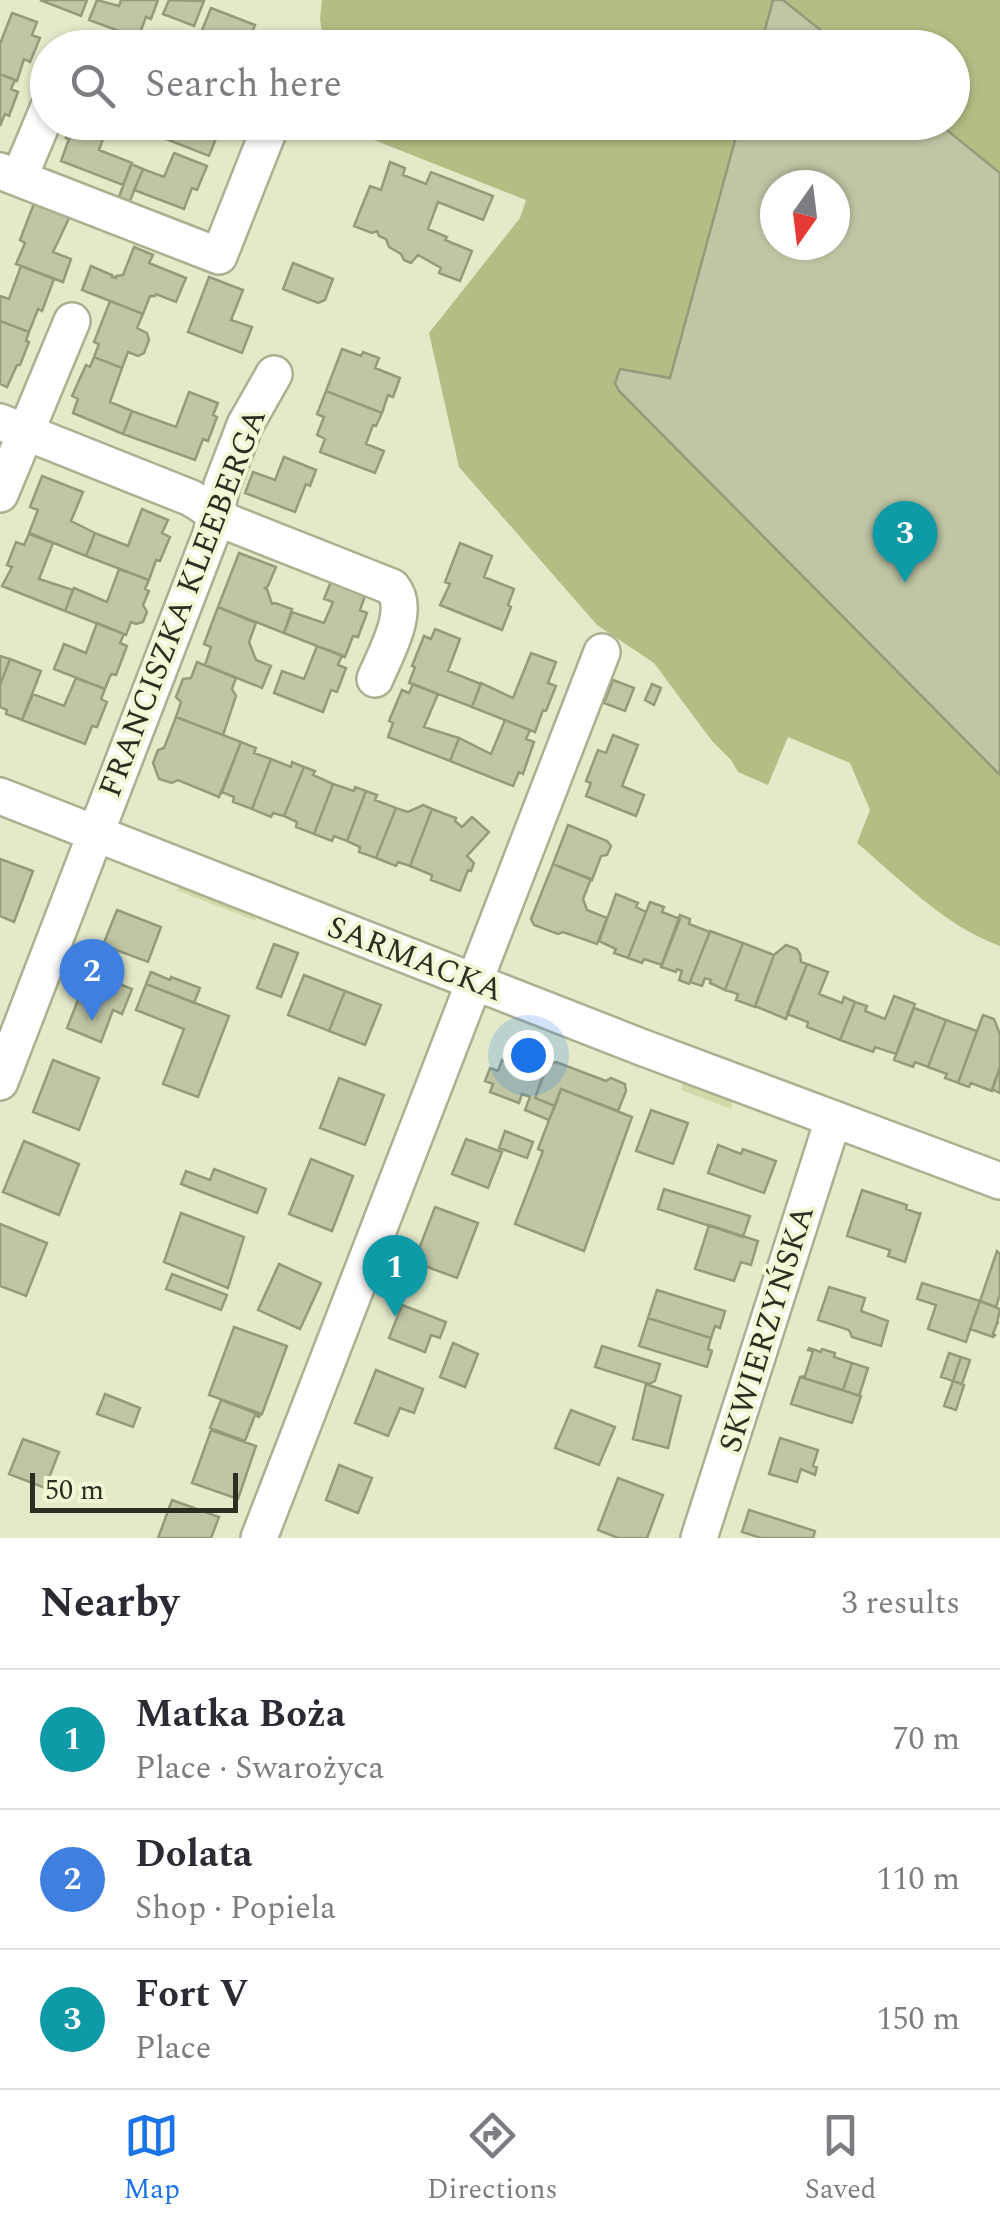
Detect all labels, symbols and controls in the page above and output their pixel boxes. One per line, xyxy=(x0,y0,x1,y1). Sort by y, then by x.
search box xyxy=(30,30,970,140)
text: Search here xyxy=(145,56,342,114)
icon: search xyxy=(65,58,120,113)
north arrow xyxy=(760,170,850,260)
street label: FRANCISZKA KLEEBERGA xyxy=(86,401,280,805)
pin: 3 xyxy=(872,500,938,583)
street label: SARMACKA xyxy=(320,903,510,1015)
pin: 2 xyxy=(59,938,124,1021)
your location xyxy=(503,1030,554,1081)
street label: SKWIERZYŃSKA xyxy=(706,1199,828,1459)
pin: 1 xyxy=(362,1234,428,1317)
scale bar xyxy=(30,1468,238,1512)
text: 50 m xyxy=(45,1469,104,1512)
text: Nearby xyxy=(40,1572,179,1635)
text: 3 results xyxy=(841,1579,960,1628)
text: Matka Boża xyxy=(135,1686,346,1744)
text: 1 xyxy=(64,1715,81,1764)
text: 70 m xyxy=(892,1715,960,1764)
text: Place · Swarożyca xyxy=(135,1744,384,1793)
text: Dolata xyxy=(135,1826,253,1884)
text: 2 xyxy=(64,1855,81,1904)
text: 110 m xyxy=(876,1855,960,1904)
text: Shop · Popiela xyxy=(135,1884,336,1933)
text: Fort V xyxy=(135,1966,248,2024)
text: 3 xyxy=(64,1995,81,2044)
text: 150 m xyxy=(876,1995,960,2044)
text: Place xyxy=(135,2024,211,2073)
tab: Map xyxy=(124,2108,180,2211)
tab: Directions xyxy=(427,2108,558,2211)
tab: Saved xyxy=(805,2108,876,2211)

